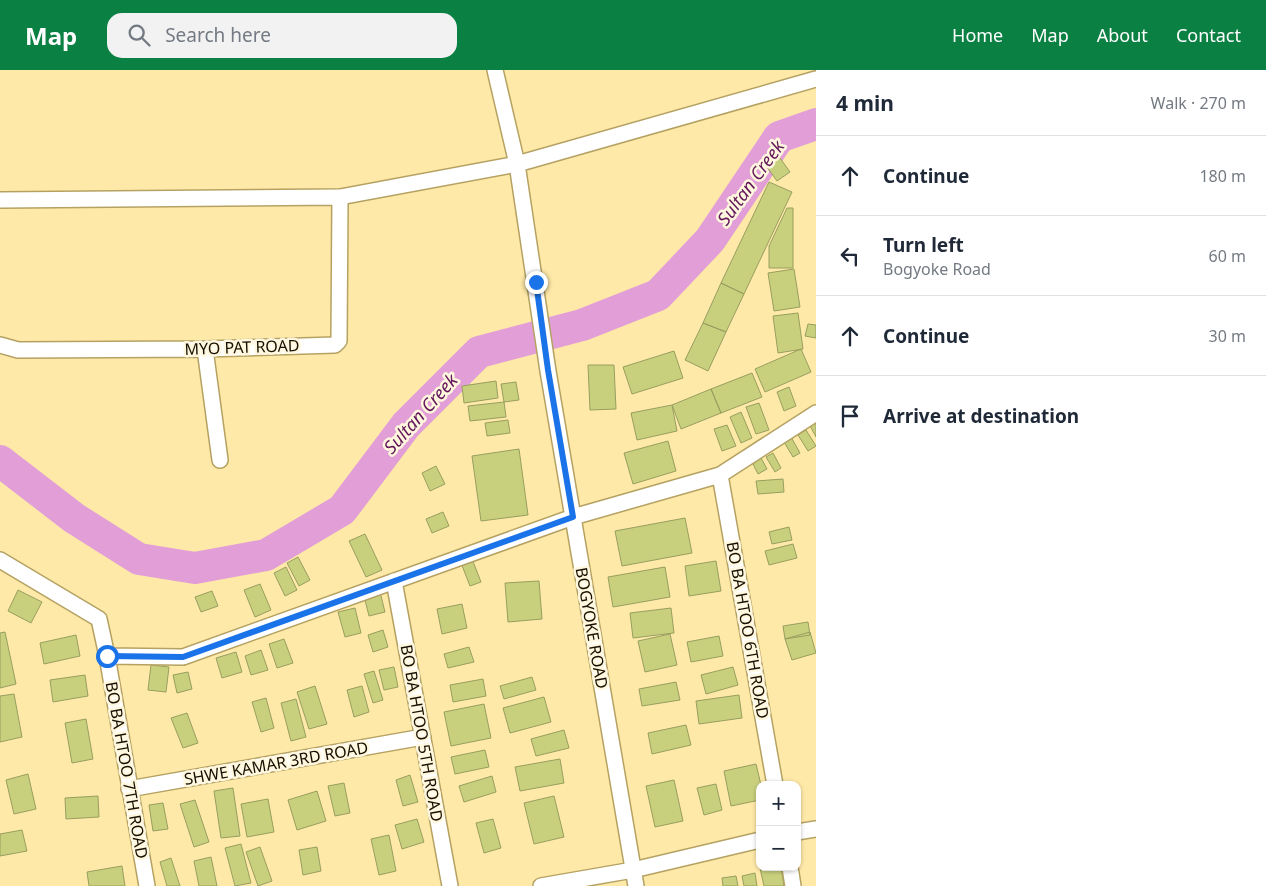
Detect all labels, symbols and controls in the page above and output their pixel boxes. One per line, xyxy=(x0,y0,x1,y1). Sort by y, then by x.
search box xyxy=(107,13,457,58)
text: Map xyxy=(25,19,77,52)
icon: search xyxy=(125,21,153,49)
text: Search here xyxy=(165,22,271,48)
text: Home xyxy=(952,23,1003,47)
text: Map xyxy=(1031,23,1069,47)
text: About xyxy=(1097,23,1148,47)
text: Contact xyxy=(1176,23,1241,47)
text: 4 min xyxy=(836,89,894,117)
text: Walk · 270 m xyxy=(1151,92,1246,114)
water label: Sultan Creek xyxy=(711,134,790,230)
icon: ahead xyxy=(836,162,864,190)
text: Continue xyxy=(883,163,969,189)
text: 180 m xyxy=(1199,165,1246,187)
text: Turn left xyxy=(883,232,964,258)
icon: left xyxy=(836,242,864,270)
text: 60 m xyxy=(1209,245,1246,267)
text: Bogyoke Road xyxy=(883,258,991,280)
route end xyxy=(525,271,548,294)
icon: ahead xyxy=(836,322,864,350)
text: Continue xyxy=(883,323,969,349)
text: 30 m xyxy=(1209,325,1246,347)
street label: MYO PAT ROAD xyxy=(184,334,300,360)
water label: Sultan Creek xyxy=(378,367,463,458)
icon: arrive xyxy=(836,402,864,430)
text: Arrive at destination xyxy=(883,403,1079,429)
street label: BO BA HTOO 6TH ROAD xyxy=(722,540,774,720)
street label: BOGYOKE ROAD xyxy=(571,566,613,690)
street label: BO BA HTOO 5TH ROAD xyxy=(396,643,448,823)
route start xyxy=(96,645,119,668)
street label: BO BA HTOO 7TH ROAD xyxy=(101,680,153,860)
street label: SHWE KAMAR 3RD ROAD xyxy=(182,736,370,790)
map controls xyxy=(756,781,801,871)
button: + xyxy=(756,781,801,826)
button: − xyxy=(756,826,801,871)

